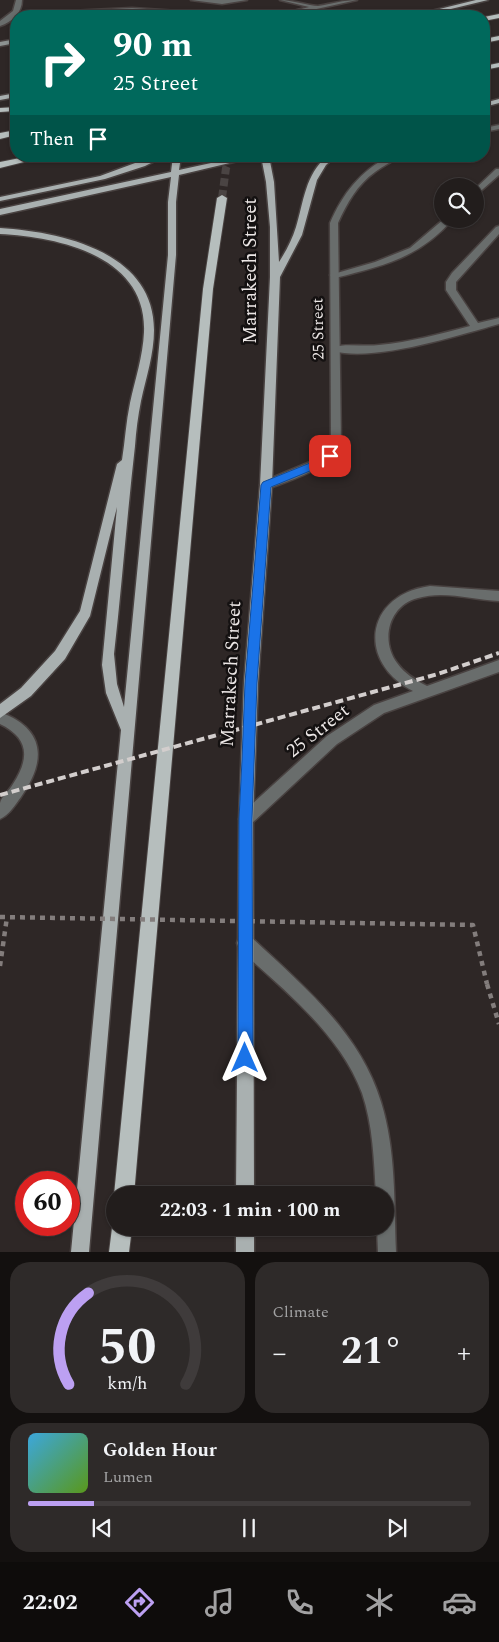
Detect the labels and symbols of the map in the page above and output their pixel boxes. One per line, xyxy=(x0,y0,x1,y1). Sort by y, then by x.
street label: Marrakech Street xyxy=(236,198,265,344)
street label: 25 Street xyxy=(305,297,331,360)
pin xyxy=(309,435,351,477)
street label: Marrakech Street xyxy=(213,600,249,748)
street label: 25 Street xyxy=(280,697,356,765)
position arrow xyxy=(218,1031,270,1083)
speed limit sign: 60 xyxy=(15,1171,80,1236)

